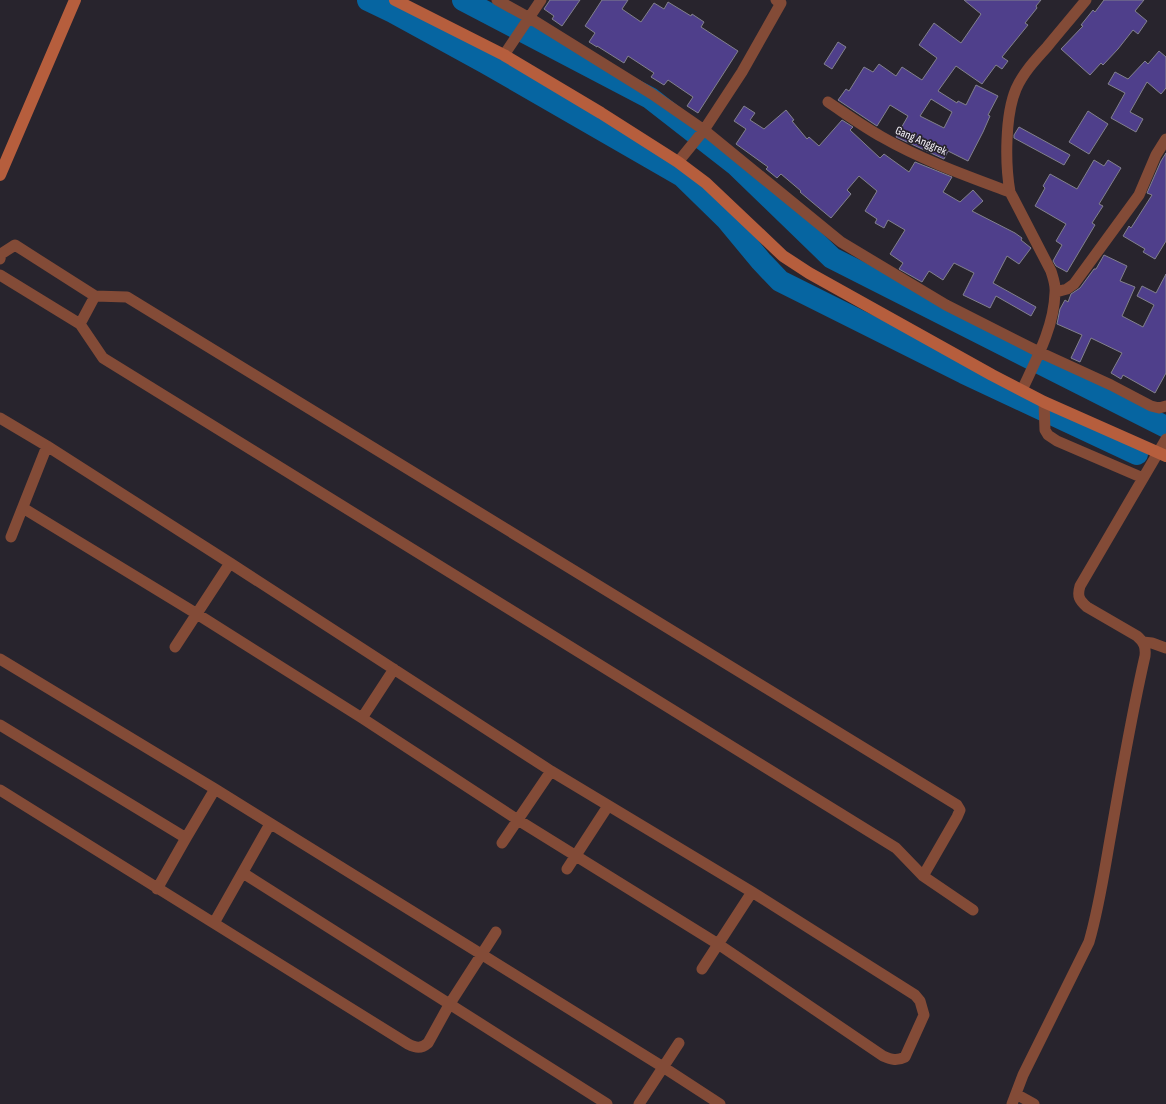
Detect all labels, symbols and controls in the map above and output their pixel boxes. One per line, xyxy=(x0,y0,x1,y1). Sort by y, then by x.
street label: Gang Anggrek xyxy=(893,123,950,159)

